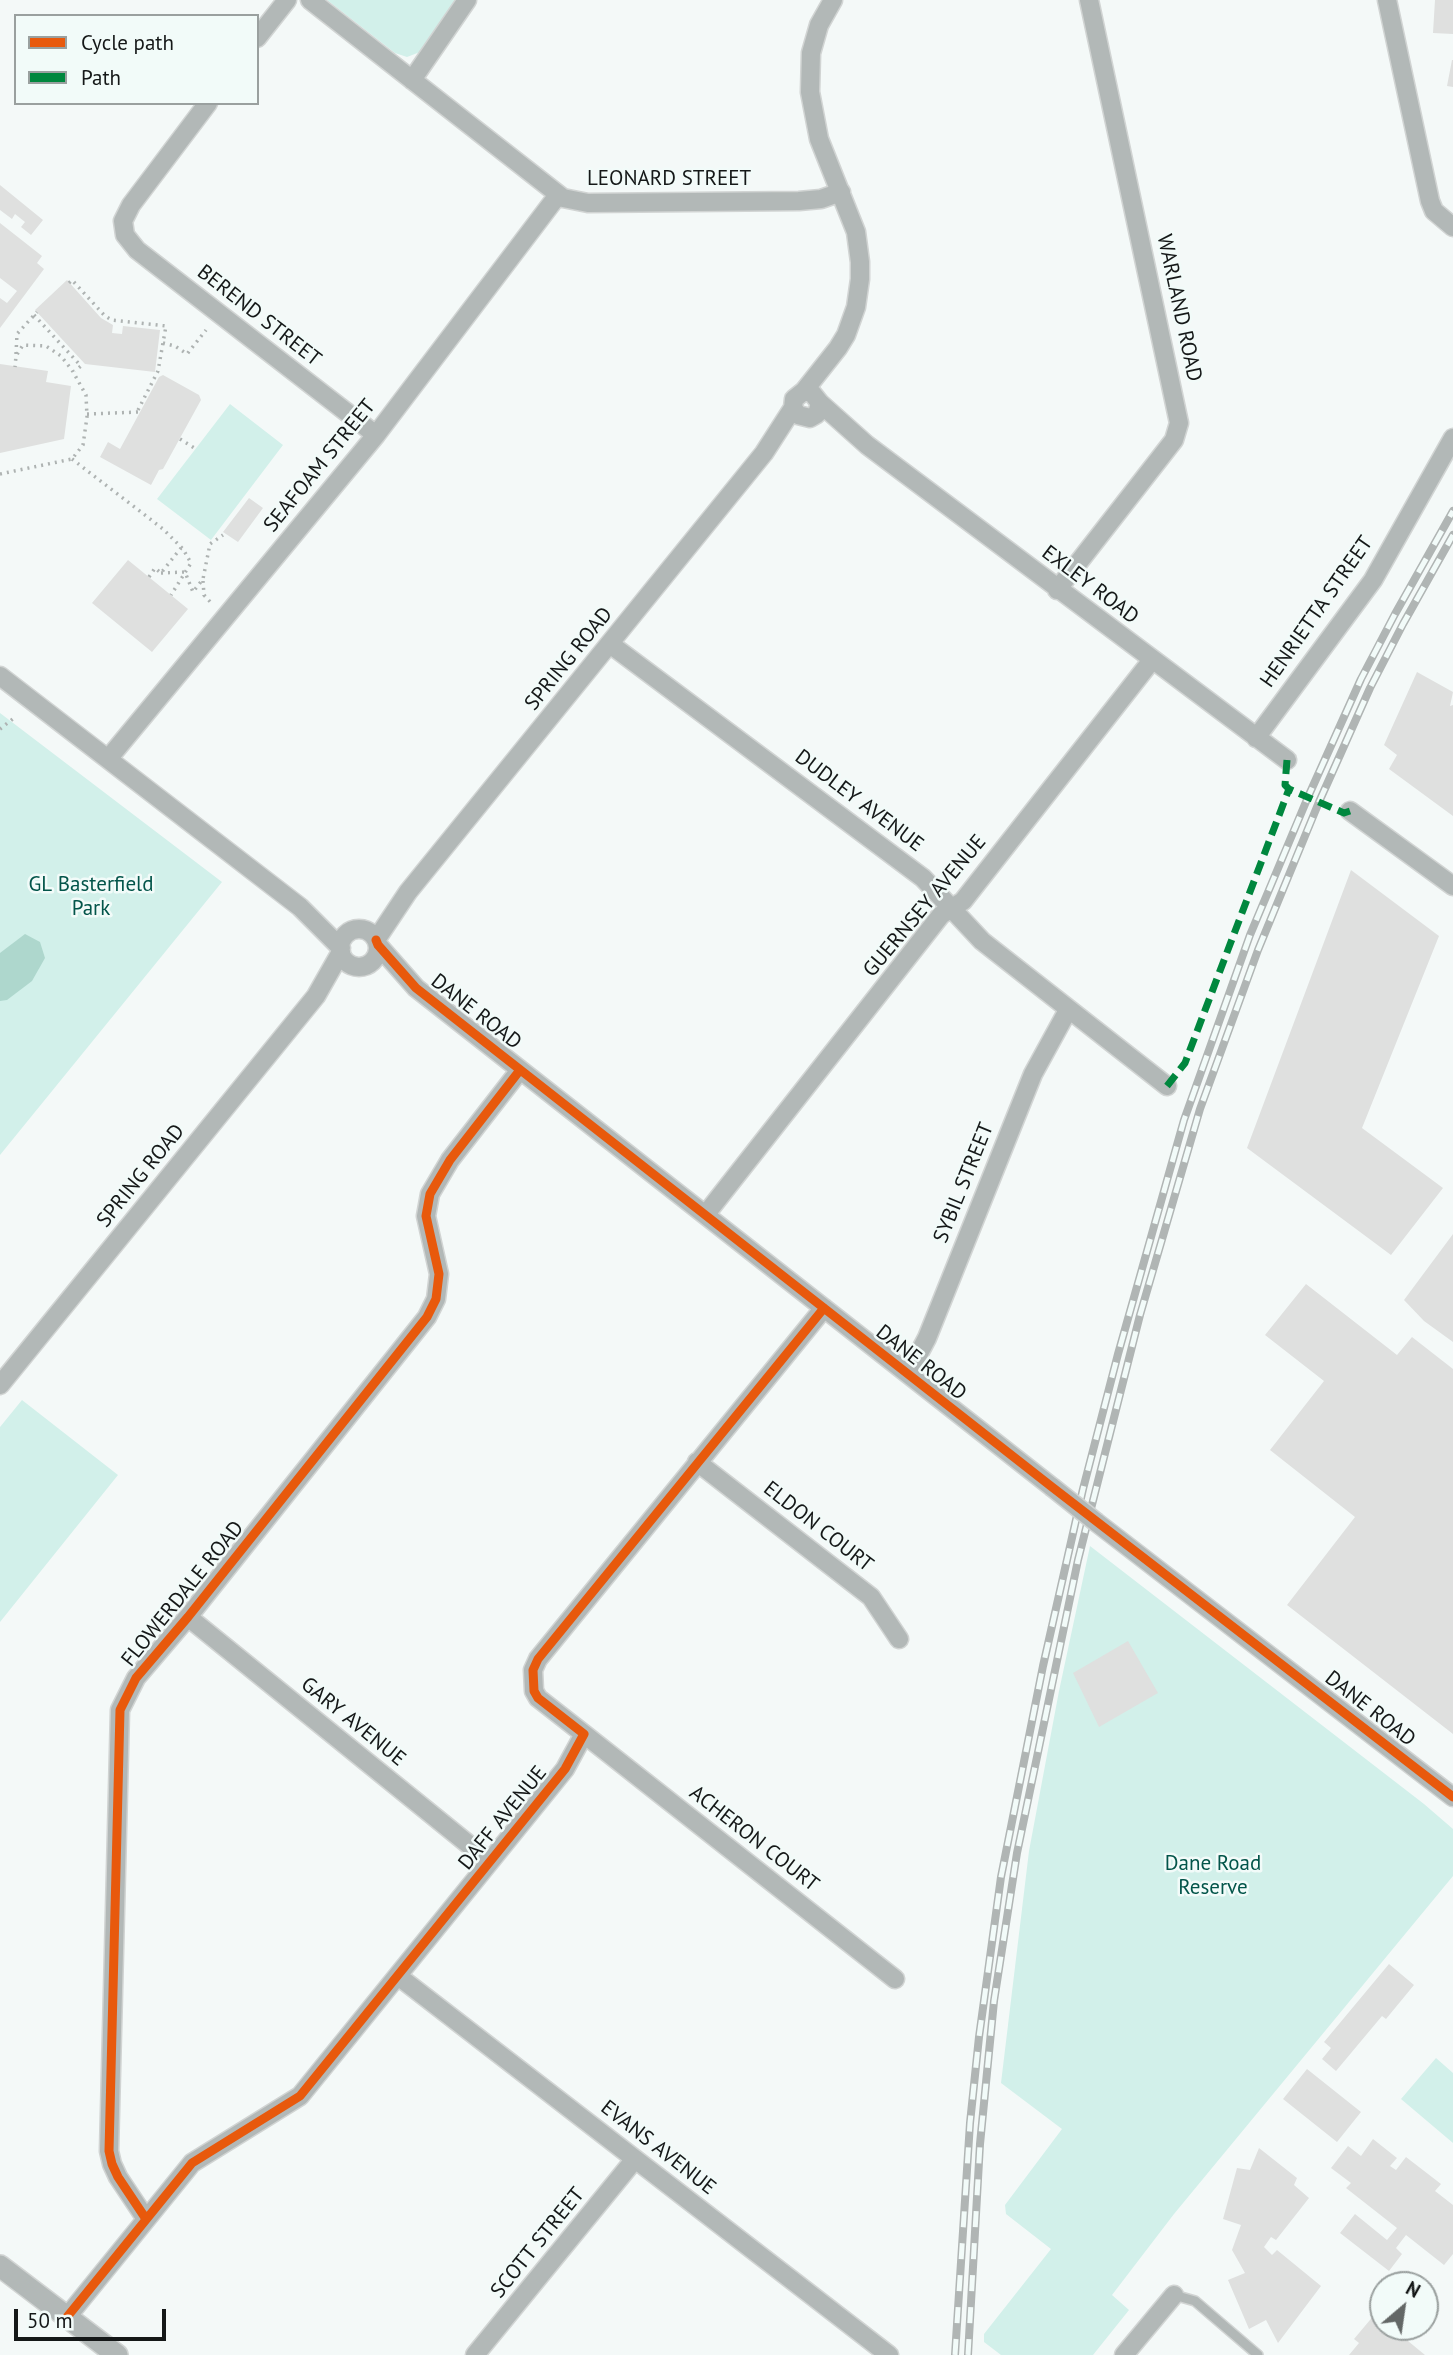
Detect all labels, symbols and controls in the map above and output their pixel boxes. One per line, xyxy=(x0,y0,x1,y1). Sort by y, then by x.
legend xyxy=(14,14,259,105)
text: Cycle path xyxy=(81,29,174,56)
text: Path xyxy=(81,64,121,91)
street label: LEONARD STREET xyxy=(587,166,751,192)
street label: WARLAND ROAD xyxy=(1151,232,1207,384)
street label: BEREND STREET xyxy=(192,260,326,372)
street label: SEAFOAM STREET xyxy=(259,395,381,537)
street label: HENRIETTA STREET xyxy=(1255,531,1379,693)
street label: EXLEY ROAD xyxy=(1036,540,1144,630)
street label: SPRING ROAD xyxy=(520,602,618,716)
street label: DUDLEY AVENUE xyxy=(790,745,928,857)
street label: GUERNSEY AVENUE xyxy=(858,830,992,982)
park label: GL Basterfield Park xyxy=(29,872,153,922)
street label: DANE ROAD xyxy=(426,969,526,1055)
street label: SPRING ROAD xyxy=(92,1119,190,1233)
street label: SYBIL STREET xyxy=(928,1119,1000,1247)
street label: DANE ROAD xyxy=(871,1320,971,1406)
street label: ELDON COURT xyxy=(758,1476,878,1578)
street label: FLOWERDALE ROAD xyxy=(117,1516,249,1672)
street label: DANE ROAD xyxy=(1320,1666,1420,1752)
street label: GARY AVENUE xyxy=(296,1672,410,1772)
street label: DAFF AVENUE xyxy=(453,1761,553,1875)
street label: ACHERON COURT xyxy=(684,1781,824,1897)
park label: Dane Road Reserve xyxy=(1165,1851,1261,1901)
street label: EVANS AVENUE xyxy=(595,2095,721,2201)
street label: SCOTT STREET xyxy=(486,2183,590,2303)
north arrow xyxy=(1369,2271,1439,2341)
text: N xyxy=(1402,2276,1424,2303)
scale bar xyxy=(18,2296,170,2340)
text: 50 m xyxy=(27,2307,73,2334)

